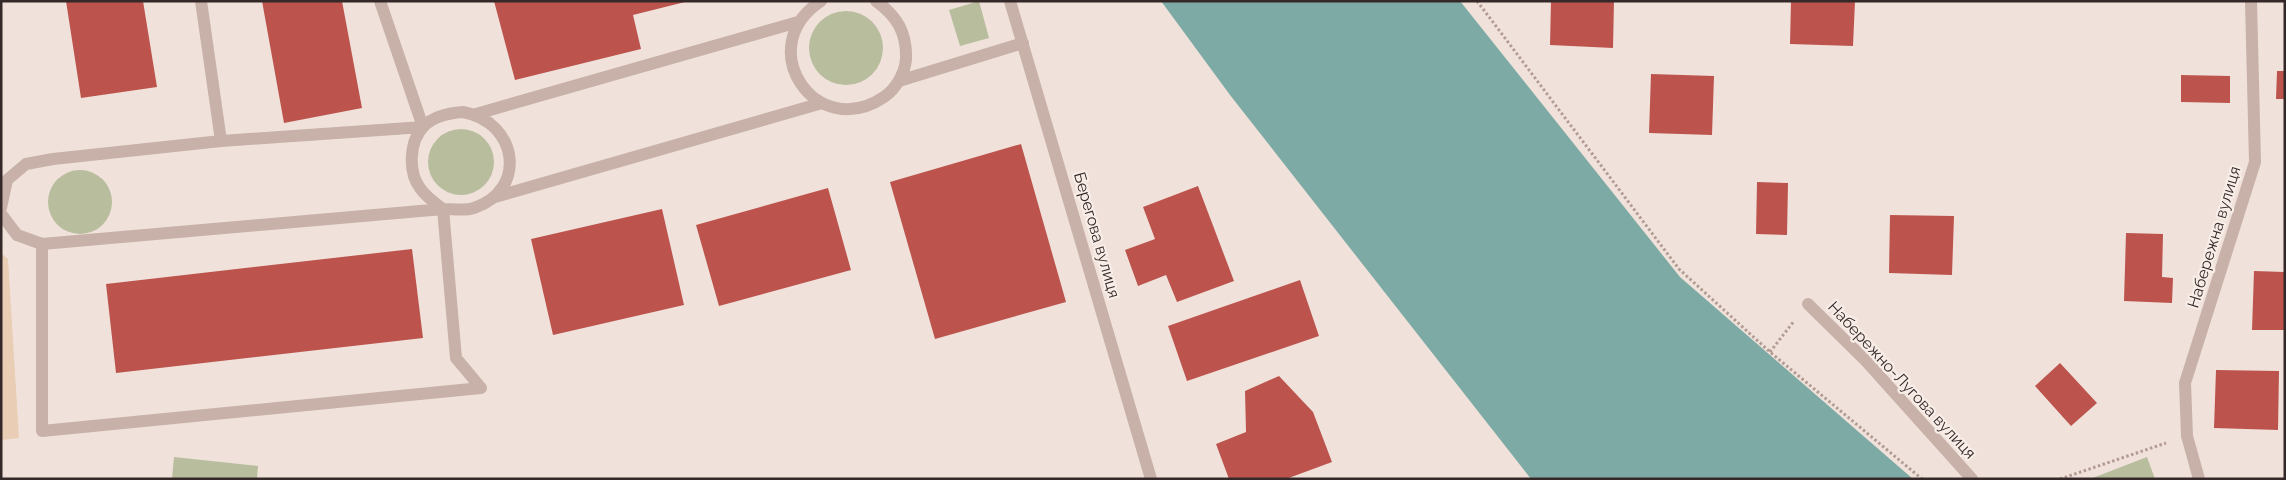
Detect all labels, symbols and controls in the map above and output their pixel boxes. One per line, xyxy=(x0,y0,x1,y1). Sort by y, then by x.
street label: Набережна вулиця xyxy=(2183,164,2245,310)
street label: Берегова вулиця xyxy=(1070,170,1124,300)
street label: Набережно-Лугова вулиця xyxy=(1824,297,1980,463)

